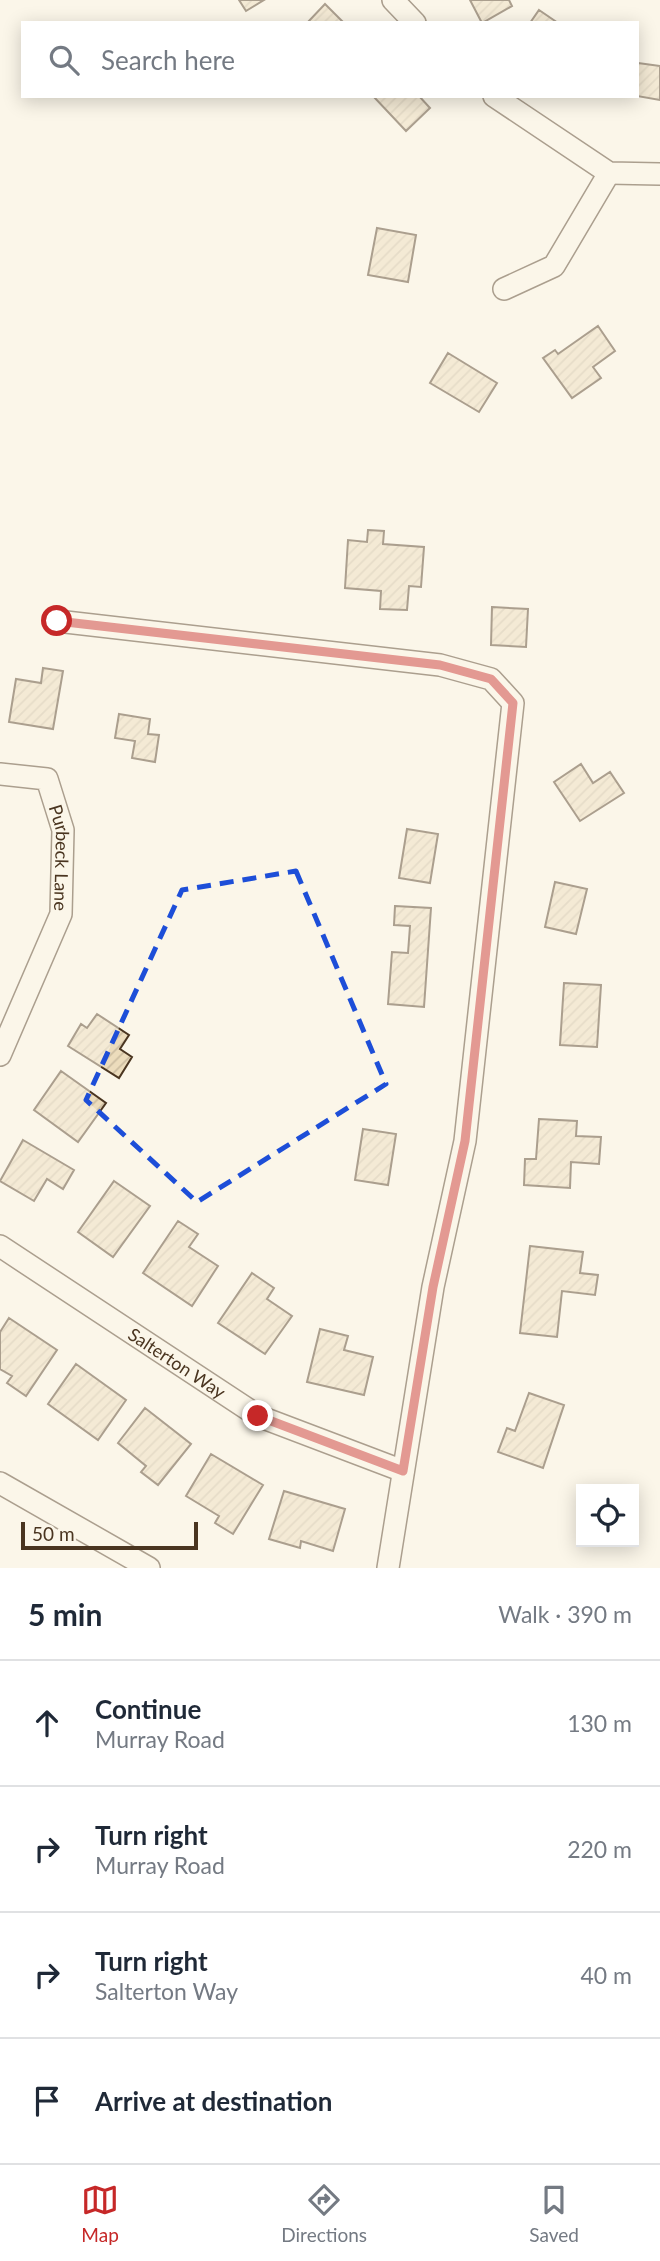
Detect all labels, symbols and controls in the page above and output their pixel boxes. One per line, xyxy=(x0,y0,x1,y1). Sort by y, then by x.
search box xyxy=(21,21,639,98)
icon: search xyxy=(45,41,83,79)
text: Search here xyxy=(101,44,235,76)
route start xyxy=(41,605,72,636)
street label: Purbeck Lane xyxy=(45,802,74,911)
street label: Salterton Way xyxy=(124,1323,230,1403)
route end xyxy=(242,1400,273,1431)
map controls xyxy=(576,1484,639,1547)
button: locate xyxy=(576,1484,639,1547)
scale bar xyxy=(21,1519,198,1551)
text: 50 m xyxy=(32,1522,75,1545)
text: 5 min xyxy=(28,1596,102,1632)
text: Walk · 390 m xyxy=(498,1600,632,1628)
text: Continue xyxy=(95,1693,201,1725)
icon: ahead xyxy=(28,1704,66,1742)
text: 130 m xyxy=(567,1709,632,1737)
text: Murray Road xyxy=(95,1725,225,1753)
text: Turn right xyxy=(95,1819,208,1851)
icon: right xyxy=(28,1830,66,1868)
text: 220 m xyxy=(567,1835,632,1863)
text: Murray Road xyxy=(95,1851,225,1879)
text: Turn right xyxy=(95,1945,208,1977)
icon: right xyxy=(28,1956,66,1994)
text: 40 m xyxy=(581,1961,632,1989)
text: Salterton Way xyxy=(95,1977,238,2005)
icon: arrive xyxy=(28,2082,66,2120)
text: Arrive at destination xyxy=(95,2085,332,2117)
tab: Map xyxy=(81,2181,119,2246)
tab: Directions xyxy=(281,2181,367,2246)
tab: Saved xyxy=(529,2181,579,2246)

